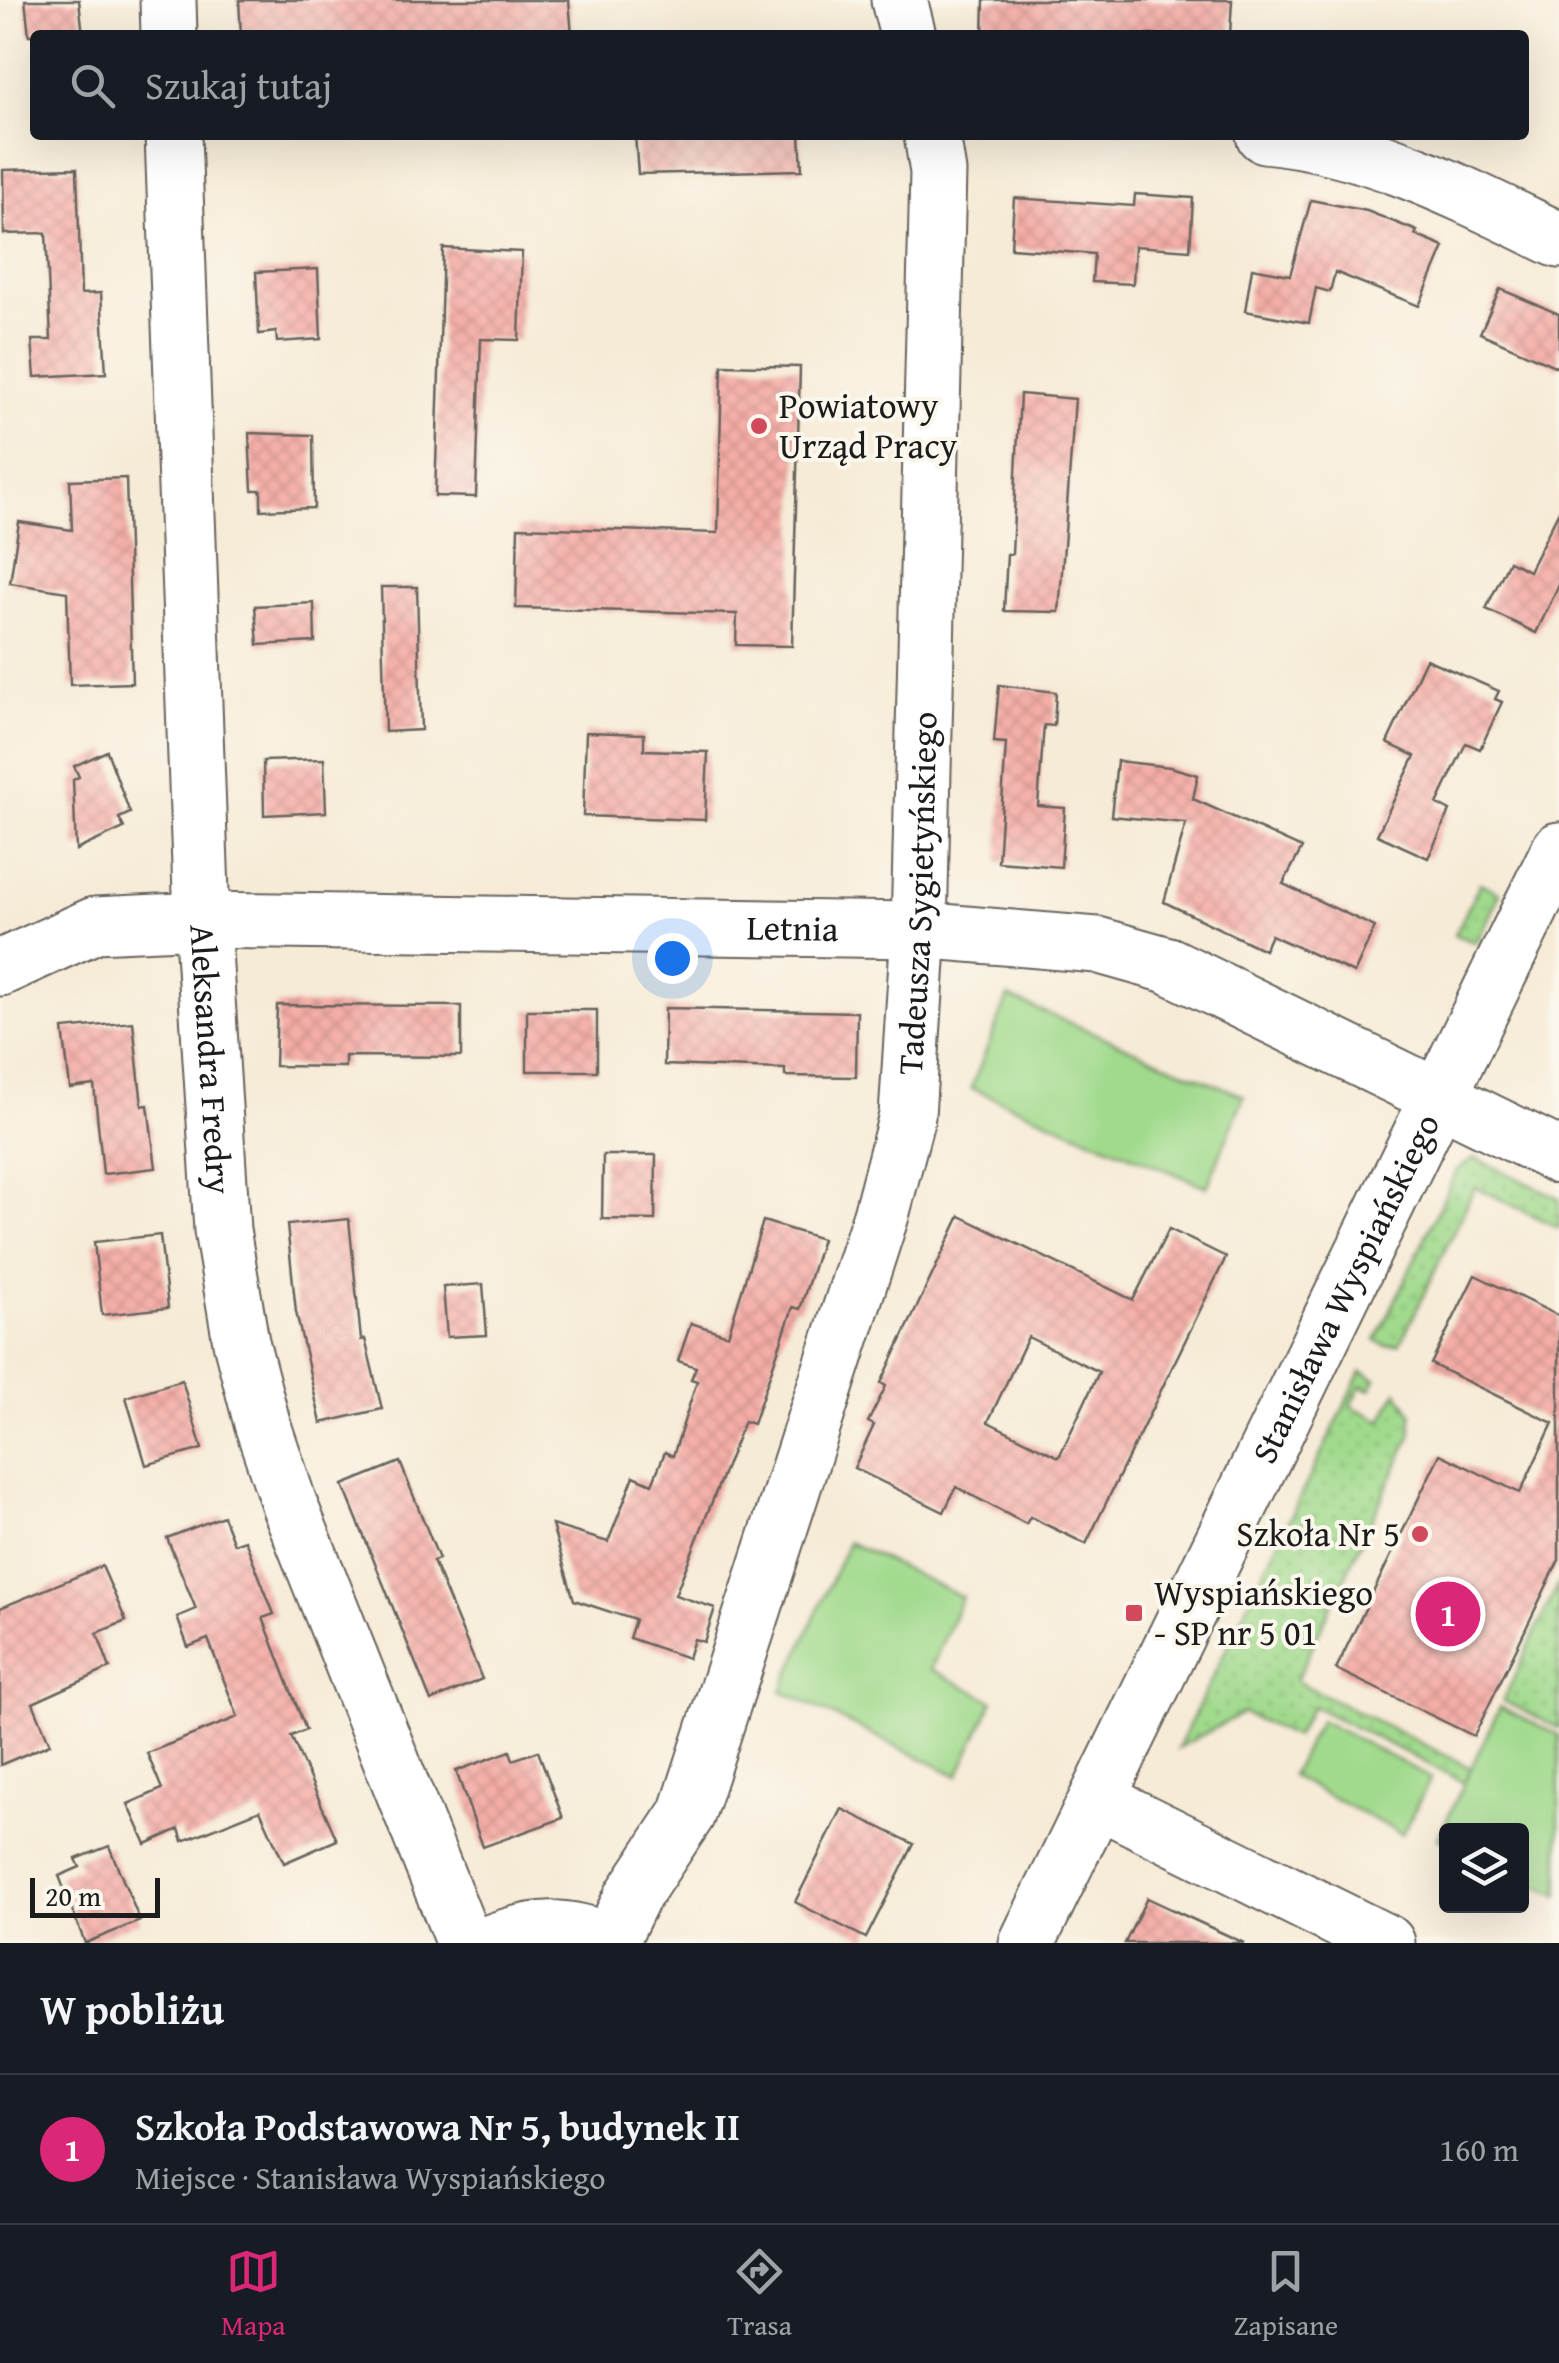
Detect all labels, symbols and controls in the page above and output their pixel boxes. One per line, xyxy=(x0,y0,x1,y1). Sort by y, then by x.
search box xyxy=(30,30,1529,140)
text: Szukaj tutaj xyxy=(145,57,332,113)
icon: search xyxy=(65,58,120,113)
place label: Powiatowy Urząd Pracy xyxy=(779,380,958,471)
marker: Powiatowy Urząd Pracy xyxy=(748,415,770,437)
street label: Tadeusza Sygietyńskiego xyxy=(884,711,949,1076)
street label: Letnia xyxy=(746,902,839,954)
street label: Aleksandra Fredry xyxy=(177,923,246,1196)
your location xyxy=(647,933,698,984)
street label: Stanisława Wyspiańskiego xyxy=(1238,1105,1452,1472)
place label: Szkoła Nr 5 xyxy=(1236,1508,1400,1559)
marker: Szkoła Nr 5 xyxy=(1409,1523,1431,1545)
place label: Wyspiańskiego - SP nr 5 01 xyxy=(1154,1567,1373,1658)
pin: 1 xyxy=(1416,1576,1480,1652)
marker: Wyspiańskiego - SP nr 5 01 xyxy=(1123,1602,1145,1624)
map controls xyxy=(1439,1823,1529,1913)
button: layers xyxy=(1439,1823,1529,1913)
scale bar xyxy=(30,1873,160,1918)
text: 20 m xyxy=(45,1875,101,1916)
text: W pobliżu xyxy=(40,1978,224,2039)
text: Szkoła Podstawowa Nr 5, budynek II xyxy=(135,2098,740,2154)
text: 1 xyxy=(64,2126,81,2173)
text: 160 m xyxy=(1440,2126,1519,2173)
text: Miejsce · Stanisława Wyspiańskiego xyxy=(135,2154,606,2201)
tab: Mapa xyxy=(221,2244,285,2345)
tab: Trasa xyxy=(727,2244,792,2345)
tab: Zapisane xyxy=(1234,2244,1338,2345)

